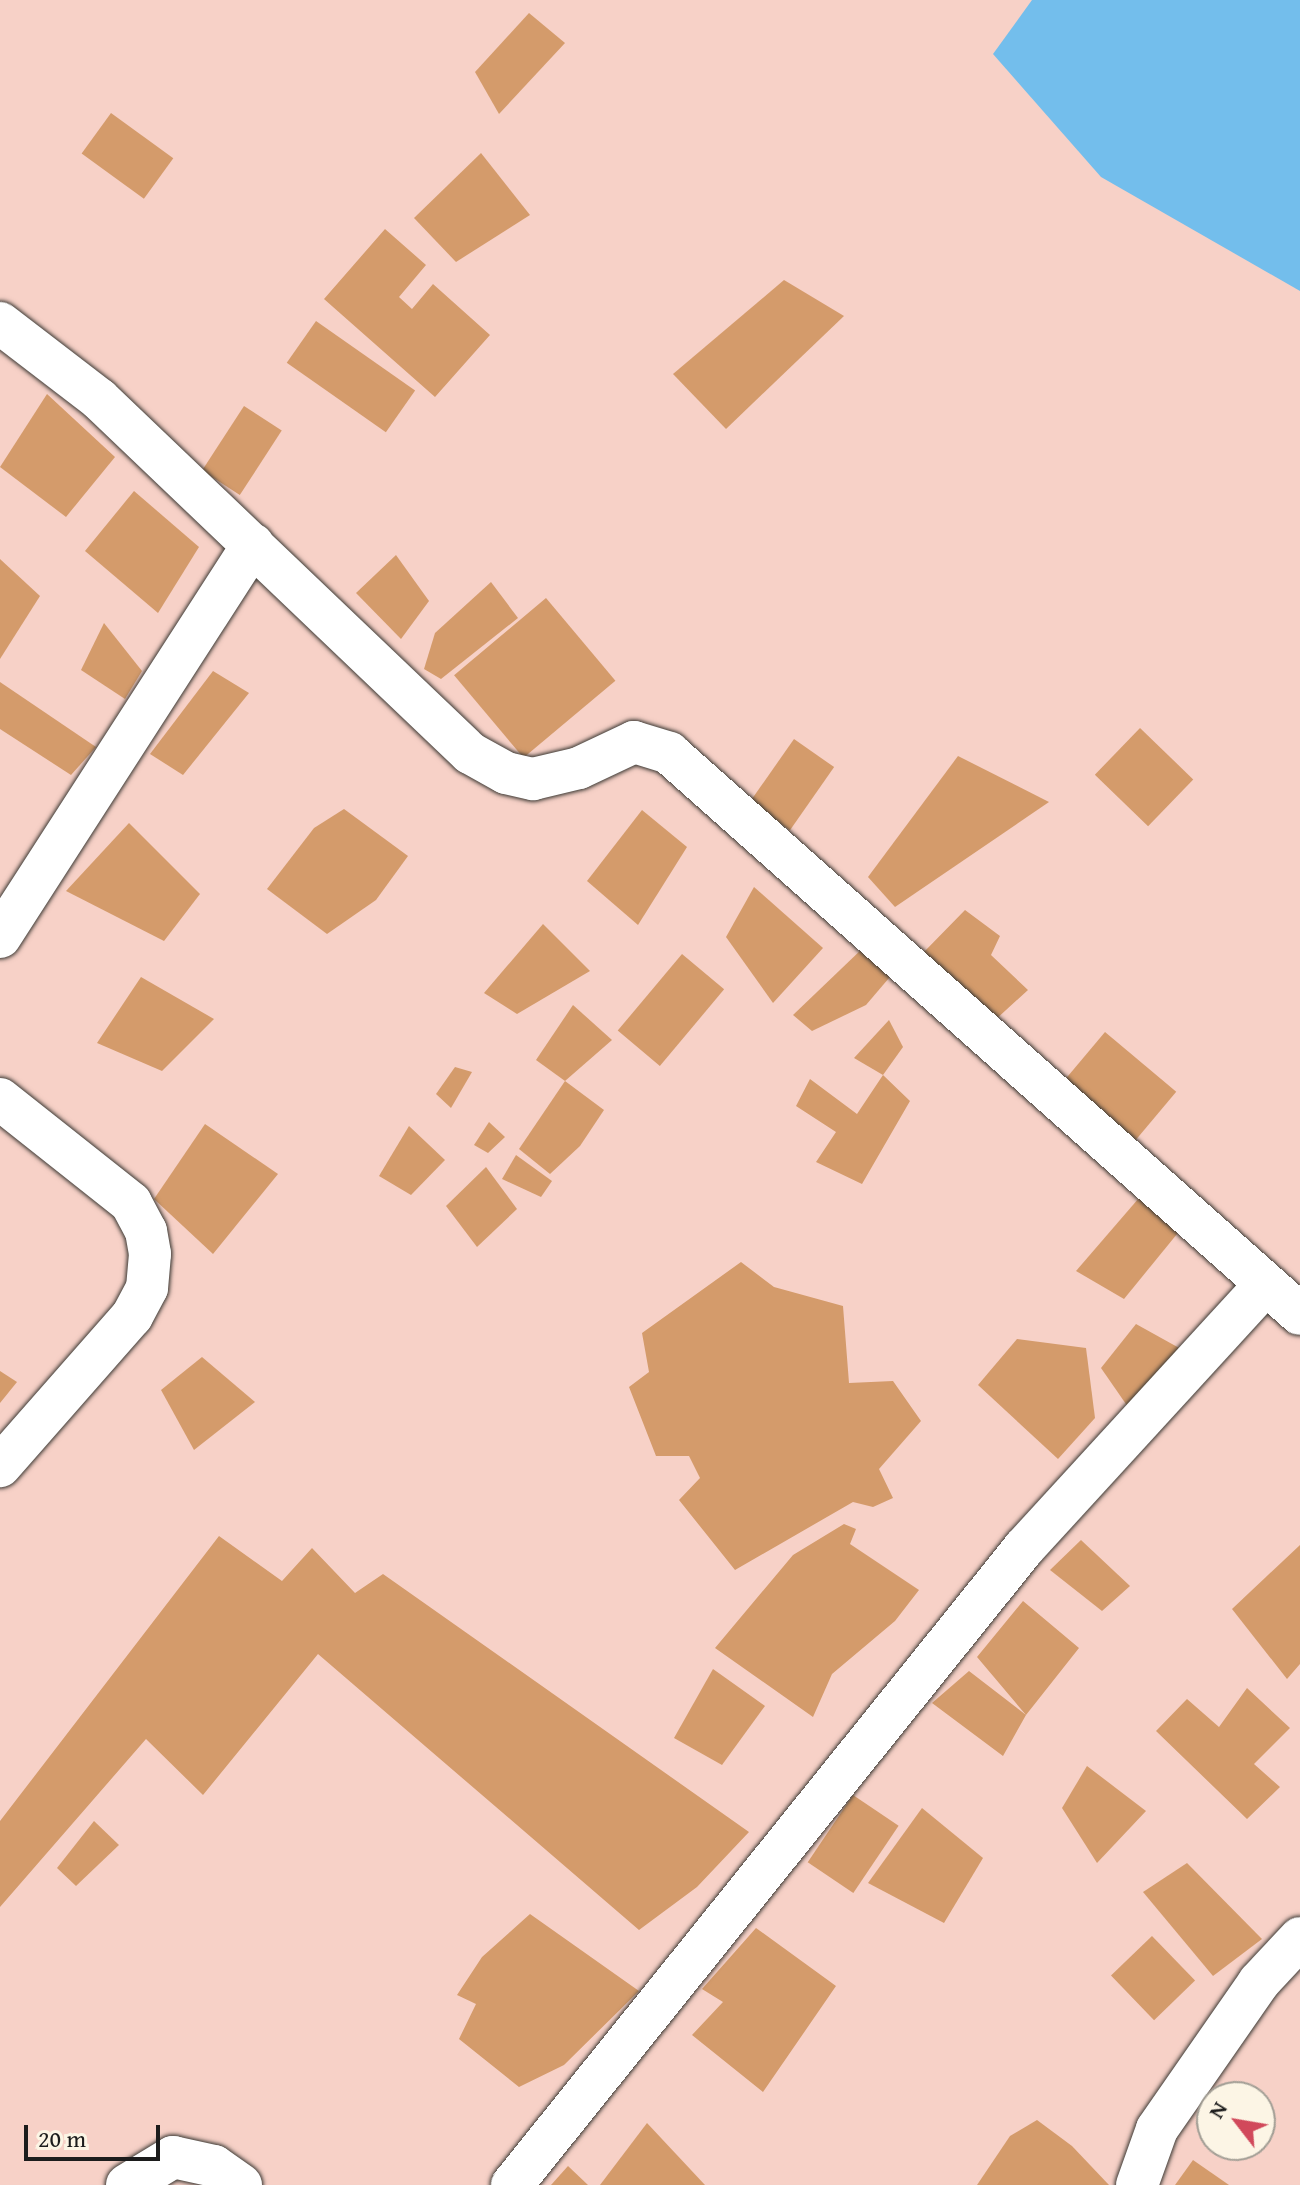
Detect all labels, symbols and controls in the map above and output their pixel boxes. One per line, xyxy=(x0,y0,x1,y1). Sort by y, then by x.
north arrow xyxy=(1196,2081,1276,2161)
text: N xyxy=(1200,2095,1235,2124)
scale bar xyxy=(28,2109,164,2159)
text: 20 m xyxy=(38,2121,86,2156)

